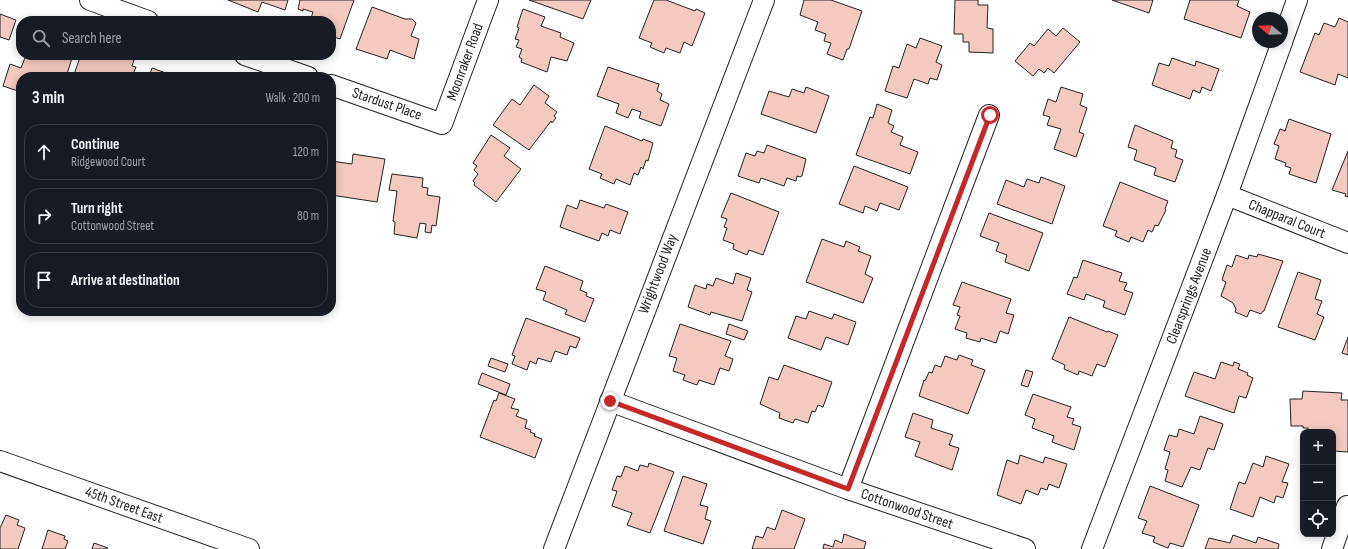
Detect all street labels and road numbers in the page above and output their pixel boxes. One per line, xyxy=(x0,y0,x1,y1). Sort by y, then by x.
street label: Moonraker Road xyxy=(442,21,488,103)
street label: Stardust Place xyxy=(350,83,424,125)
street label: Chapparal Court xyxy=(1246,195,1329,243)
street label: Wrightwood Way xyxy=(634,231,682,317)
street label: Clearsprings Avenue xyxy=(1162,245,1216,347)
street label: 45th Street East xyxy=(82,482,166,528)
street label: Cottonwood Street xyxy=(858,484,956,534)

